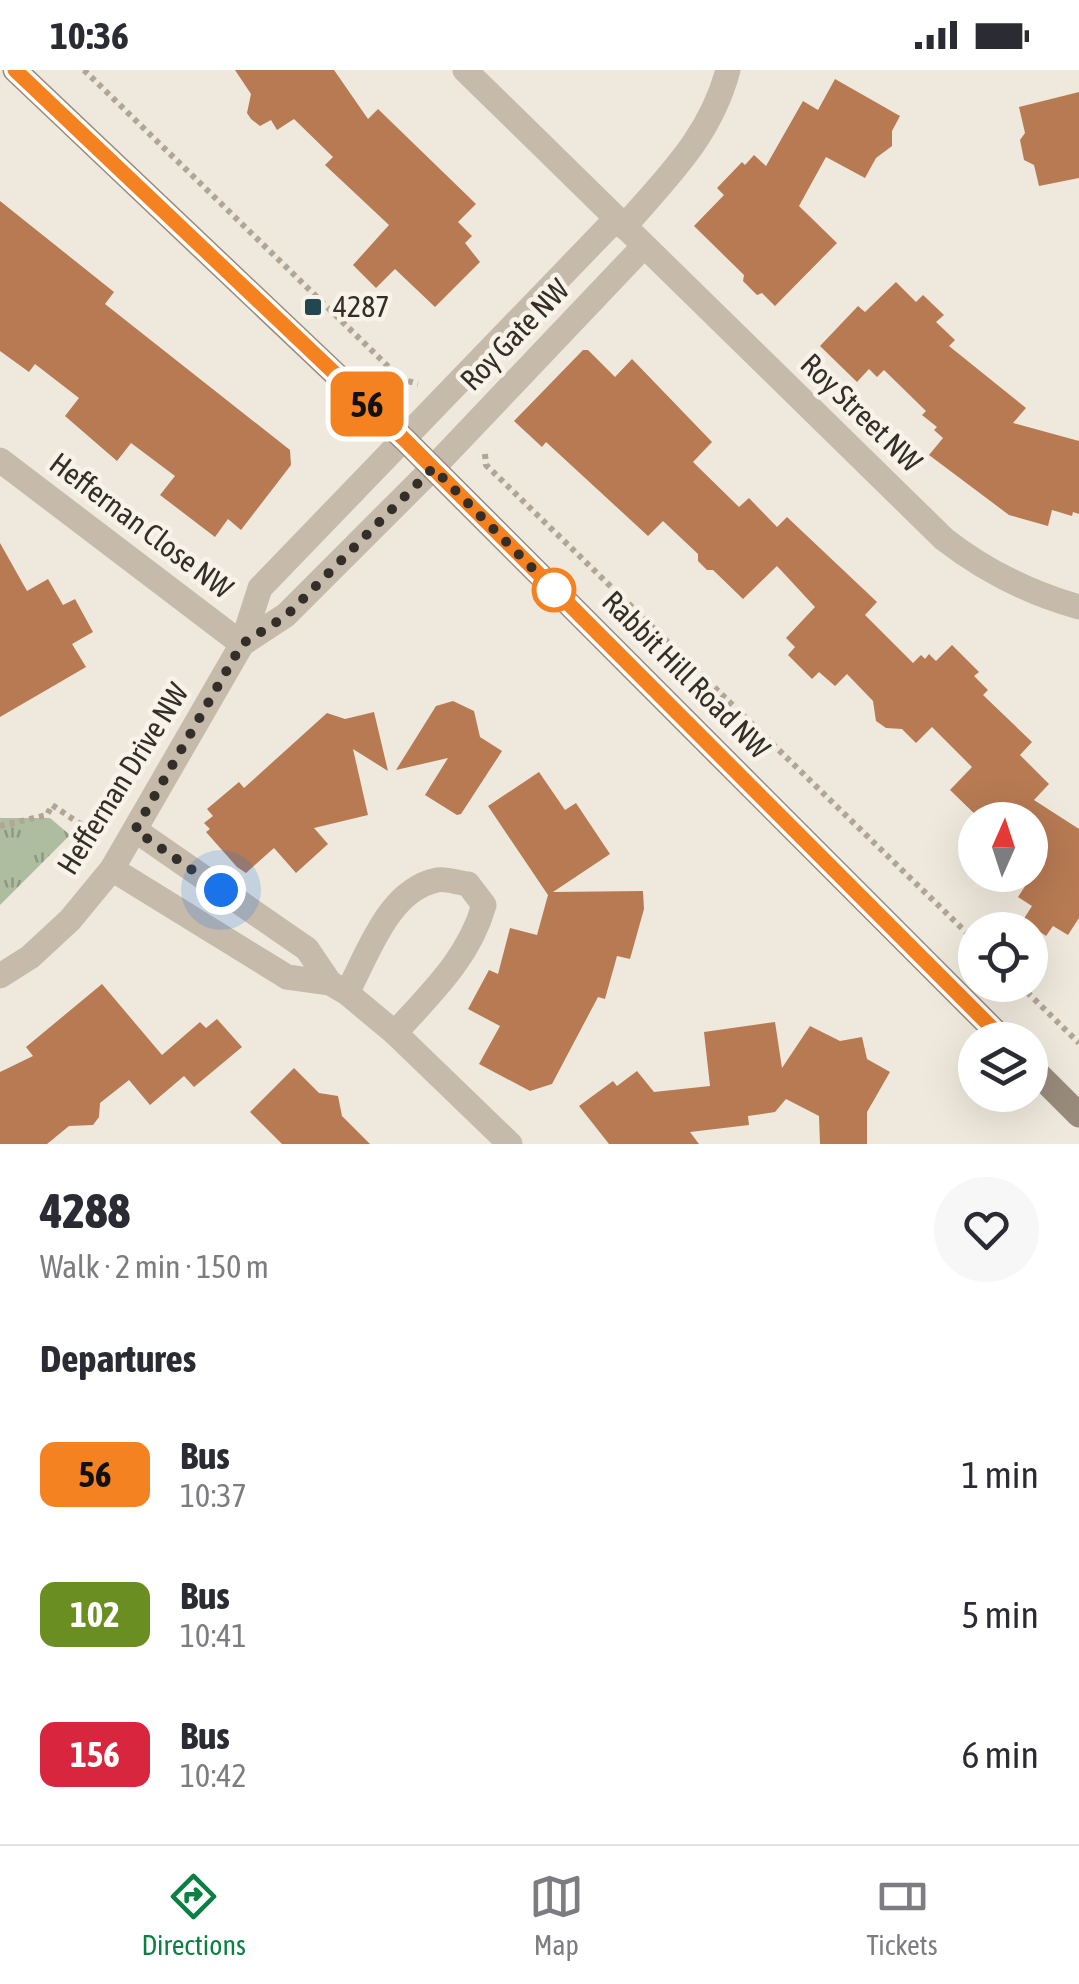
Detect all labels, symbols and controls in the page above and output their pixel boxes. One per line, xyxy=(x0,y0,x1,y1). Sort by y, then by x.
text: 10:36 xyxy=(50,14,129,57)
street label: Roy Gate NW xyxy=(453,272,576,397)
place label: 4287 xyxy=(333,289,389,323)
marker: 4287 xyxy=(302,296,324,318)
street label: Roy Street NW xyxy=(794,346,929,478)
line badge: 56 xyxy=(322,372,412,436)
text: 56 xyxy=(351,384,383,424)
street label: Heffernan Close NW xyxy=(44,445,240,605)
unlabelled marker xyxy=(533,569,575,611)
street label: Rabbit Hill Road NW xyxy=(596,584,777,765)
street label: Heffernan Drive NW xyxy=(50,677,195,880)
north arrow xyxy=(958,802,1048,892)
map controls xyxy=(958,802,1048,1112)
your location xyxy=(196,865,246,915)
button: locate xyxy=(958,912,1048,1002)
button: layers xyxy=(958,1022,1048,1112)
button: heart xyxy=(934,1177,1039,1282)
text: 4288 xyxy=(40,1183,130,1238)
text: Walk · 2 min · 150 m xyxy=(40,1248,269,1285)
text: Departures xyxy=(40,1337,196,1380)
text: Bus xyxy=(180,1434,230,1477)
text: 1 min xyxy=(961,1453,1039,1496)
text: 56 xyxy=(79,1454,111,1494)
text: 10:37 xyxy=(180,1477,247,1514)
text: Bus xyxy=(180,1574,230,1617)
text: 5 min xyxy=(961,1593,1039,1636)
text: 102 xyxy=(70,1594,120,1634)
text: 10:41 xyxy=(180,1617,247,1654)
text: Bus xyxy=(180,1714,230,1757)
text: 6 min xyxy=(961,1733,1039,1776)
text: 156 xyxy=(70,1734,120,1774)
text: 10:42 xyxy=(180,1757,247,1794)
tab: Directions xyxy=(141,1869,246,1961)
tab: Map xyxy=(529,1869,584,1961)
tab: Tickets xyxy=(867,1869,938,1961)

